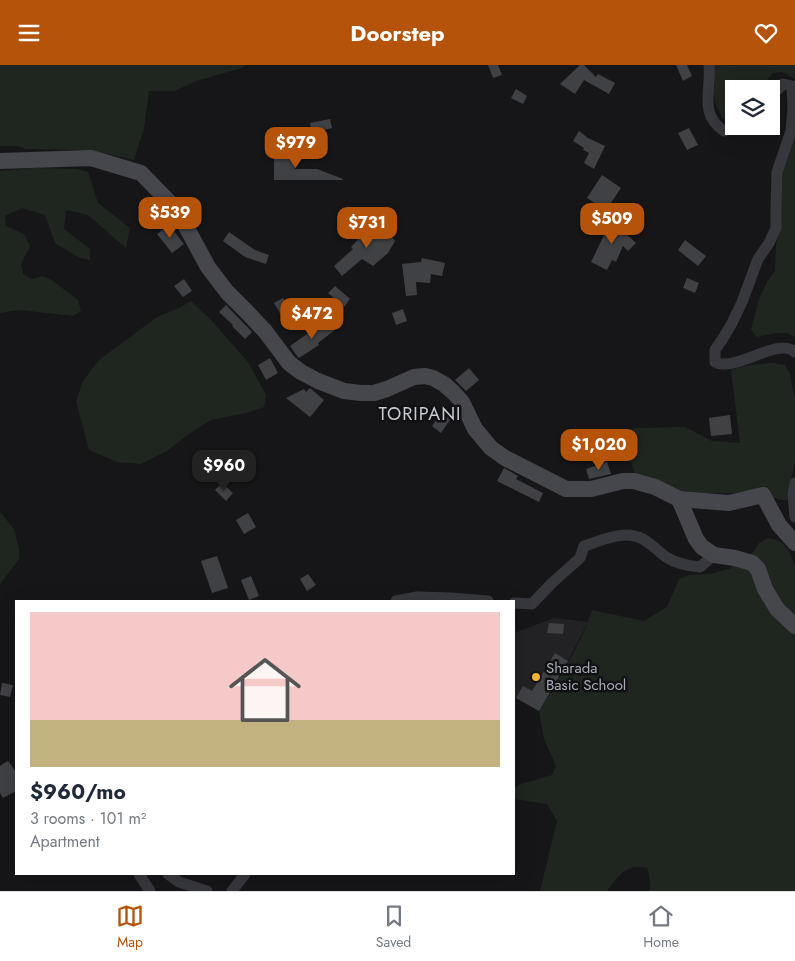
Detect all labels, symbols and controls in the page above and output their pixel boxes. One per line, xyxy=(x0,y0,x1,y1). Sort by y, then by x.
text: Doorstep xyxy=(350,17,445,49)
icon: menu xyxy=(15,19,43,47)
icon: heart xyxy=(752,19,780,47)
map controls xyxy=(725,80,780,135)
button: layers xyxy=(725,80,780,135)
pin: $979 xyxy=(266,127,326,169)
text: $979 xyxy=(276,131,316,154)
pin: $539 xyxy=(140,197,200,239)
text: $539 xyxy=(150,201,190,224)
pin: $509 xyxy=(582,203,642,245)
pin: $731 xyxy=(337,207,397,249)
text: $509 xyxy=(591,207,633,230)
text: $731 xyxy=(348,211,386,234)
pin: $472 xyxy=(282,297,342,340)
text: $472 xyxy=(291,302,333,325)
district label: TORIPANI xyxy=(378,401,462,427)
pin: $1,020 xyxy=(558,429,640,471)
text: $1,020 xyxy=(572,433,626,456)
pin: $960 xyxy=(194,449,254,492)
text: $960 xyxy=(203,454,245,477)
icon: home xyxy=(220,645,310,735)
place label: Sharada Basic School xyxy=(546,657,626,696)
marker: Sharada Basic School xyxy=(530,671,542,683)
text: $960/mo xyxy=(30,777,126,807)
text: 3 rooms · 101 m² xyxy=(30,807,146,830)
text: Apartment xyxy=(30,830,100,853)
tab: Map xyxy=(116,902,144,952)
tab: Saved xyxy=(376,902,411,952)
tab: Home xyxy=(643,902,679,952)

